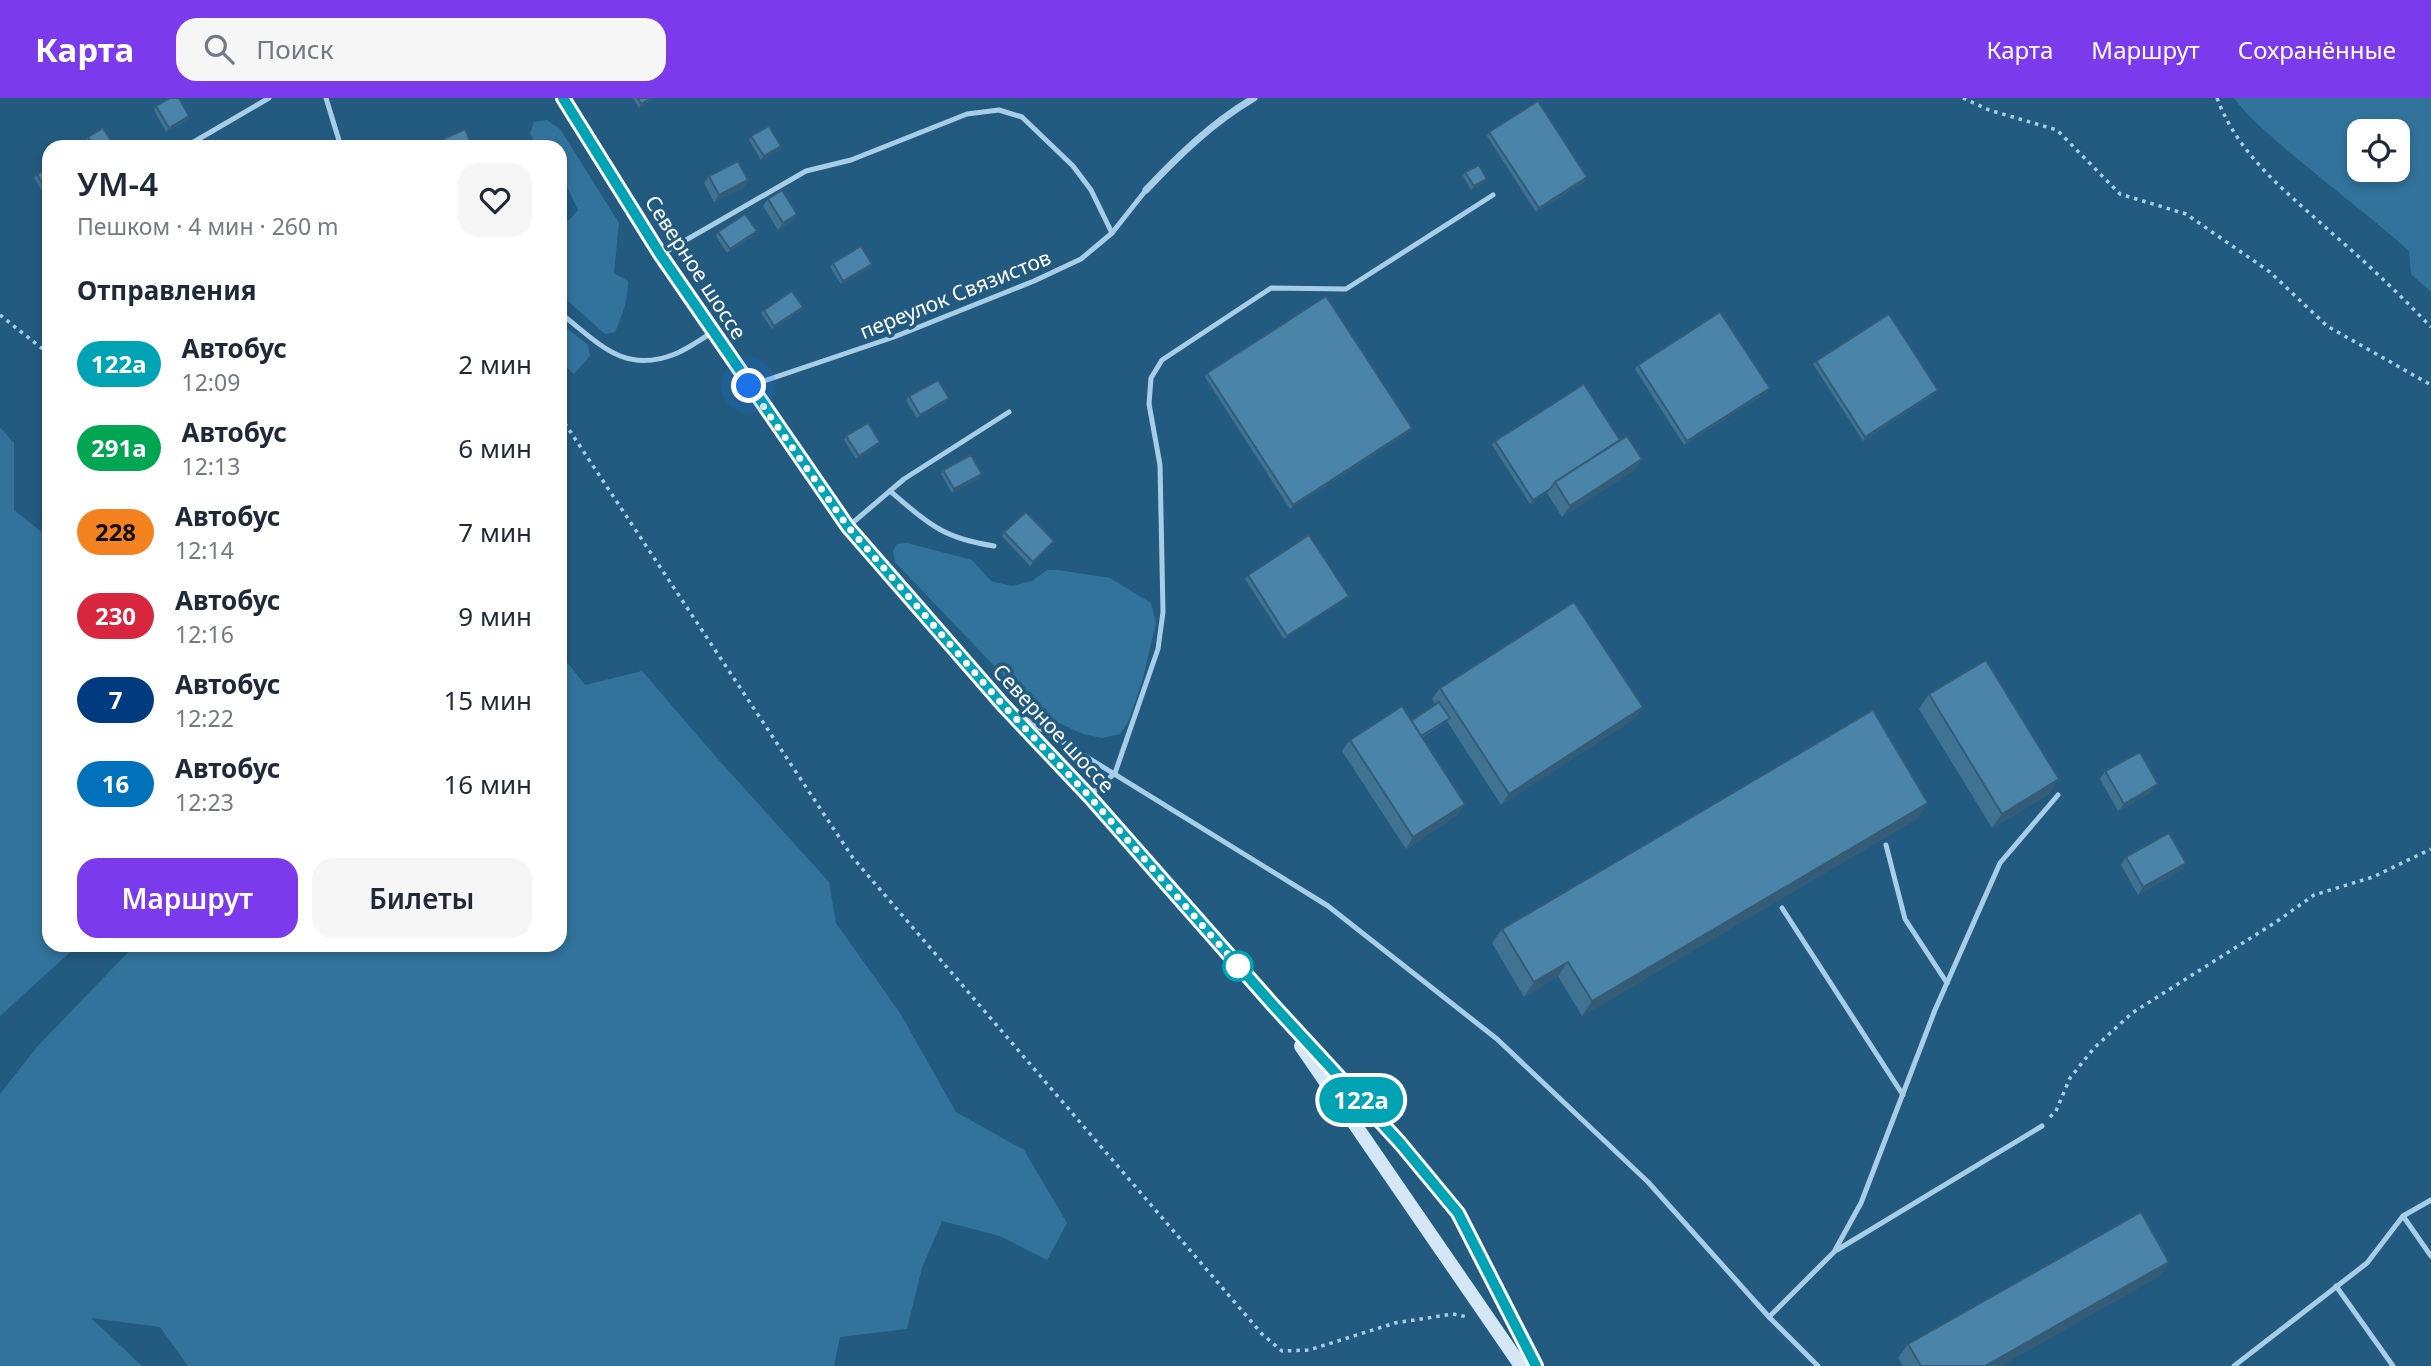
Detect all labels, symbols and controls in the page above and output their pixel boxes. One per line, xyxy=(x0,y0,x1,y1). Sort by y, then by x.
search box xyxy=(176,18,666,81)
text: Карта xyxy=(35,27,134,72)
icon: search xyxy=(200,30,238,68)
text: Поиск xyxy=(256,31,333,67)
text: Карта xyxy=(1986,33,2053,66)
text: Маршрут xyxy=(2091,33,2200,66)
text: Сохранённые xyxy=(2238,33,2396,66)
map controls xyxy=(2347,119,2410,182)
button: locate xyxy=(2347,119,2410,182)
text: УМ-4 xyxy=(77,161,158,206)
button: heart xyxy=(458,163,532,237)
street label: Северное шоссе xyxy=(639,189,753,345)
text: Пешком · 4 мин · 260 m xyxy=(77,210,339,242)
street label: переулок Связистов xyxy=(855,243,1055,345)
text: Отправления xyxy=(77,272,256,308)
text: Автобус xyxy=(182,330,287,366)
text: 2 мин xyxy=(458,346,532,382)
text: 122а xyxy=(91,347,147,380)
text: 12:09 xyxy=(182,366,240,398)
your location xyxy=(731,368,766,403)
text: Автобус xyxy=(182,414,287,450)
text: 6 мин xyxy=(458,430,532,466)
text: 291а xyxy=(91,431,147,464)
text: 12:13 xyxy=(182,450,240,482)
text: Автобус xyxy=(175,498,280,534)
text: 7 мин xyxy=(458,514,532,550)
text: 228 xyxy=(95,515,136,548)
text: 12:14 xyxy=(175,534,234,566)
text: Автобус xyxy=(175,582,280,618)
text: 9 мин xyxy=(458,598,532,634)
text: 230 xyxy=(95,599,136,632)
text: 12:16 xyxy=(175,618,234,650)
street label: Северное шоссе xyxy=(987,657,1121,799)
text: Автобус xyxy=(175,666,280,702)
text: 15 мин xyxy=(443,682,532,718)
text: 7 xyxy=(109,683,122,716)
text: 12:22 xyxy=(175,702,234,734)
text: Автобус xyxy=(175,750,280,786)
text: 16 мин xyxy=(443,766,532,802)
text: 16 xyxy=(102,767,129,800)
text: 12:23 xyxy=(175,786,234,818)
button: Маршрут xyxy=(77,858,298,938)
button: Билеты xyxy=(312,858,532,938)
unlabelled marker xyxy=(1223,951,1253,981)
line badge: 122а xyxy=(1312,1077,1410,1123)
text: 122а xyxy=(1333,1083,1389,1116)

